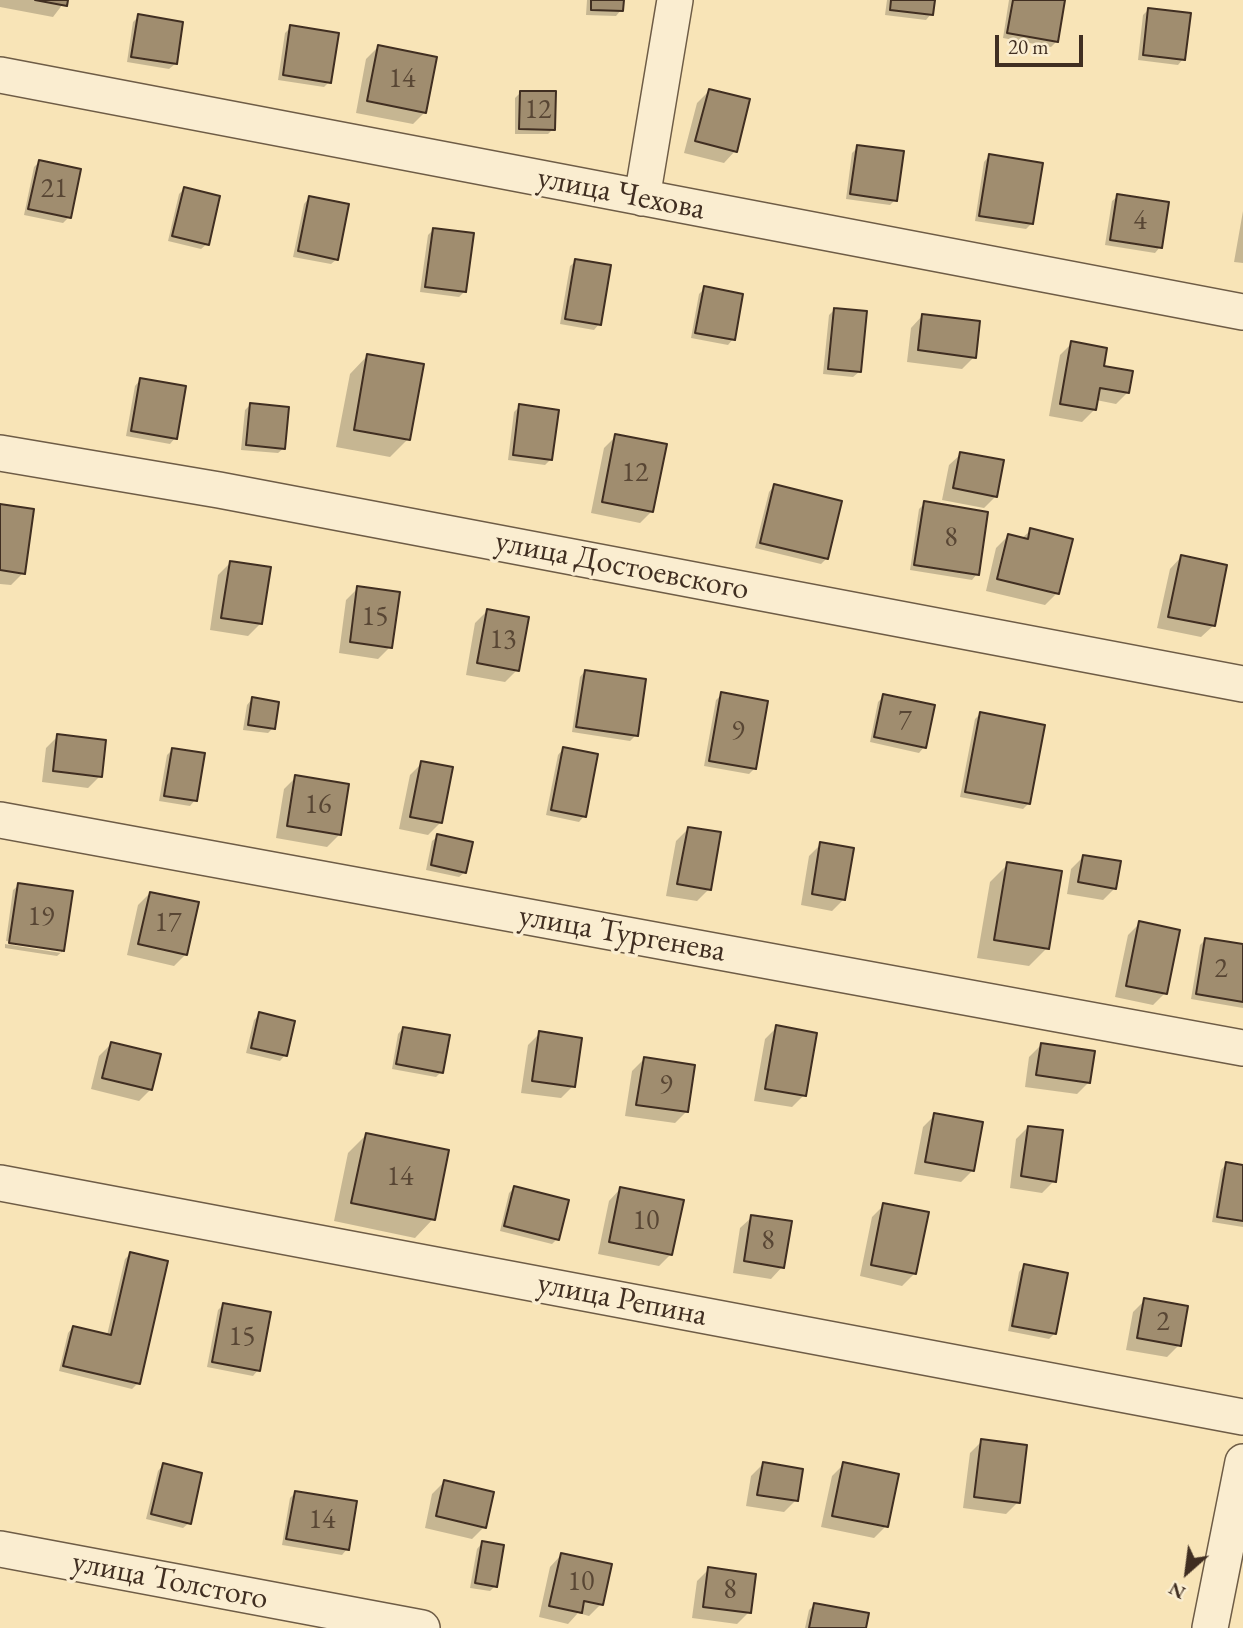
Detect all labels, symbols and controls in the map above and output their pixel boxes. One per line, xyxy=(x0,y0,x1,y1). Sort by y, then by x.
scale bar xyxy=(998,21,1086,65)
text: 20 m xyxy=(1008,33,1049,60)
house number: 14 xyxy=(389,62,415,96)
house number: 12 xyxy=(525,93,551,127)
street label: улица Чехова xyxy=(534,159,708,229)
house number: 21 xyxy=(41,172,67,206)
house number: 4 xyxy=(1133,204,1147,238)
house number: 12 xyxy=(622,456,648,490)
house number: 8 xyxy=(944,521,958,555)
street label: улица Достоевского xyxy=(492,523,752,609)
house number: 15 xyxy=(362,600,388,634)
house number: 13 xyxy=(490,623,516,657)
house number: 7 xyxy=(898,704,912,738)
house number: 9 xyxy=(731,714,745,748)
house number: 16 xyxy=(305,788,331,822)
street label: улица Тургенева xyxy=(516,897,728,971)
house number: 19 xyxy=(28,900,54,934)
house number: 17 xyxy=(155,906,181,940)
house number: 2 xyxy=(1214,952,1228,986)
house number: 9 xyxy=(659,1068,673,1102)
house number: 14 xyxy=(387,1160,413,1194)
house number: 10 xyxy=(633,1204,659,1238)
house number: 8 xyxy=(761,1224,775,1258)
street label: улица Репина xyxy=(534,1265,710,1335)
house number: 2 xyxy=(1156,1305,1170,1339)
house number: 15 xyxy=(229,1320,255,1354)
house number: 14 xyxy=(309,1503,335,1537)
north arrow xyxy=(1152,1537,1222,1607)
street label: улица Толстого xyxy=(69,1543,271,1619)
house number: 10 xyxy=(568,1565,594,1599)
house number: 8 xyxy=(723,1573,737,1607)
text: N xyxy=(1164,1576,1190,1606)

